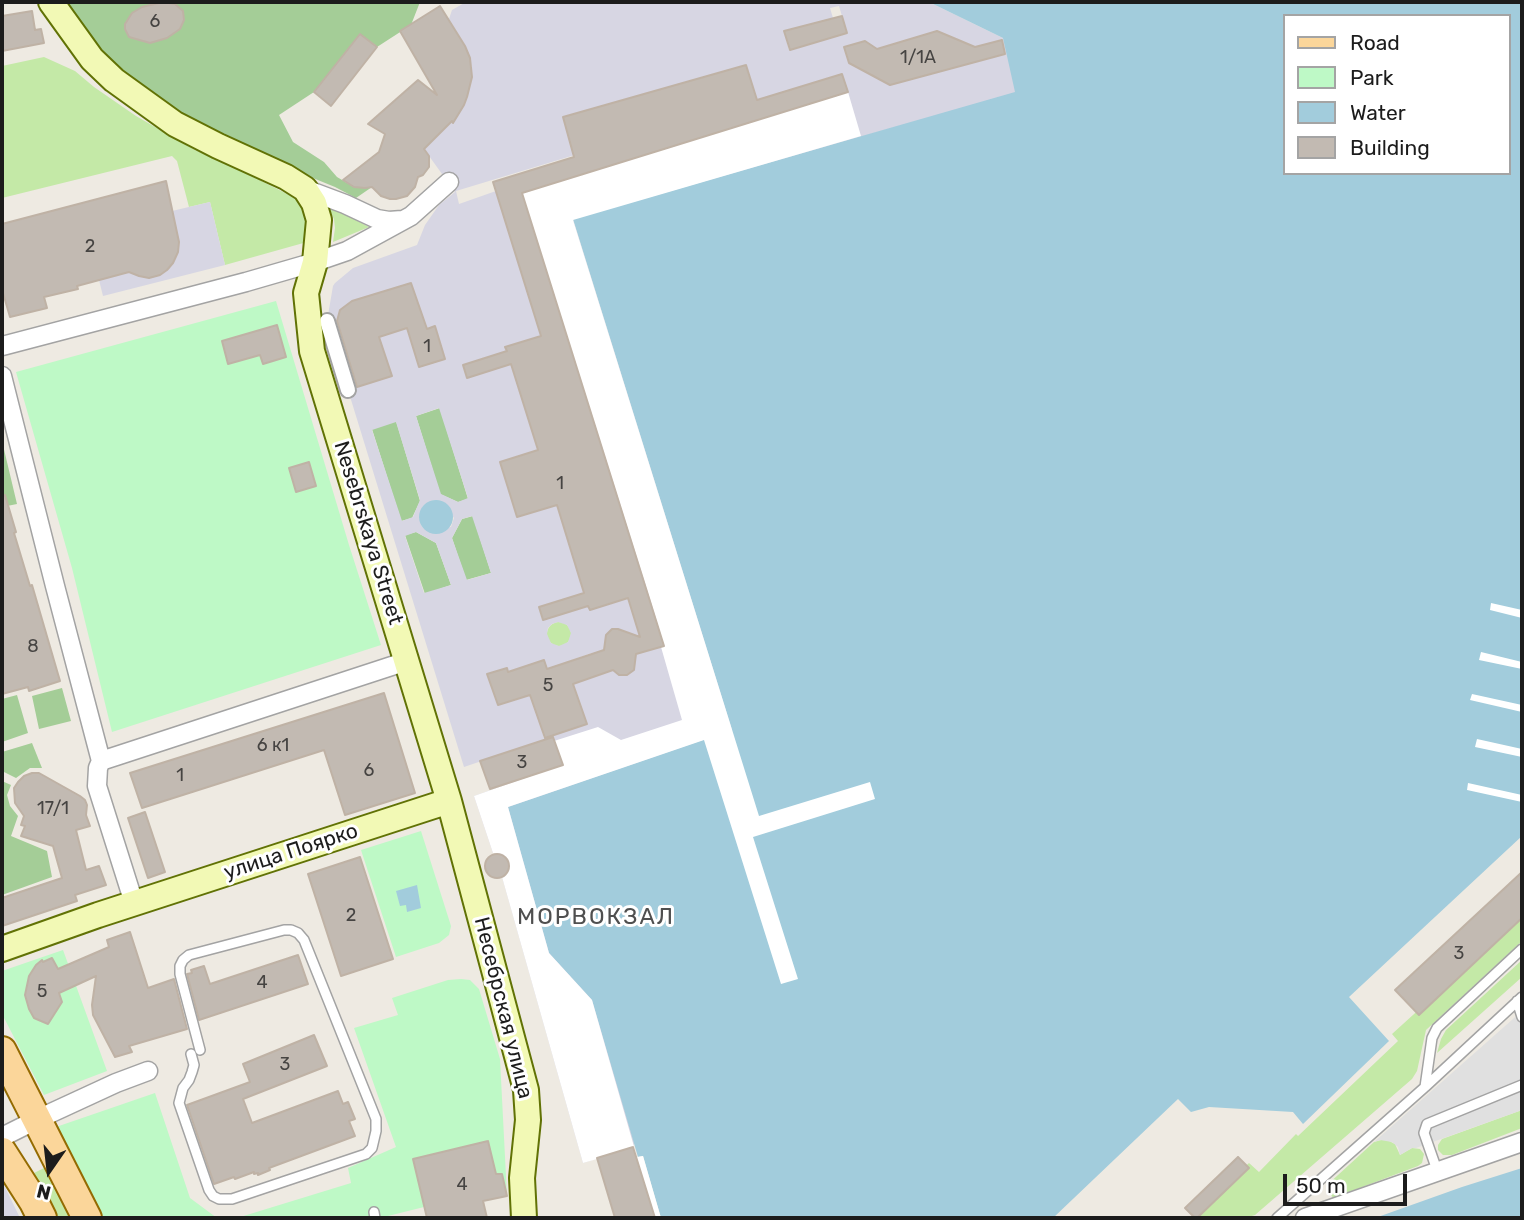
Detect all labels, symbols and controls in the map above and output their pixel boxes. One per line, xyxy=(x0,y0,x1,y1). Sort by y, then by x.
house number: 6 xyxy=(150,11,160,33)
legend xyxy=(1282,14,1510,175)
text: Road xyxy=(1350,30,1400,55)
house number: 1/1А xyxy=(900,47,936,69)
text: Park xyxy=(1350,65,1394,90)
text: Water xyxy=(1350,100,1406,125)
text: Building xyxy=(1350,135,1430,160)
house number: 2 xyxy=(85,236,95,258)
house number: 1 xyxy=(423,336,431,358)
street label: Nesebrskaya Street xyxy=(328,438,408,628)
house number: 1 xyxy=(556,473,564,495)
house number: 8 xyxy=(27,636,39,658)
house number: 5 xyxy=(543,675,553,697)
house number: 6 к1 xyxy=(257,735,289,757)
house number: 3 xyxy=(517,752,527,774)
house number: 6 xyxy=(364,760,374,782)
house number: 1 xyxy=(176,765,184,787)
house number: 17/1 xyxy=(37,798,69,820)
street label: улица Поярко xyxy=(221,818,361,886)
district label: МОРВОКЗАЛ xyxy=(518,903,674,931)
house number: 2 xyxy=(346,905,356,927)
street label: Несебрская улица xyxy=(468,915,538,1101)
house number: 3 xyxy=(1454,943,1464,965)
house number: 4 xyxy=(256,972,268,994)
house number: 5 xyxy=(37,981,47,1003)
house number: 3 xyxy=(280,1054,290,1076)
north arrow xyxy=(14,1136,84,1206)
scale bar xyxy=(1286,1160,1410,1204)
text: 50 m xyxy=(1296,1173,1346,1198)
house number: 4 xyxy=(456,1174,468,1196)
text: N xyxy=(34,1179,53,1205)

